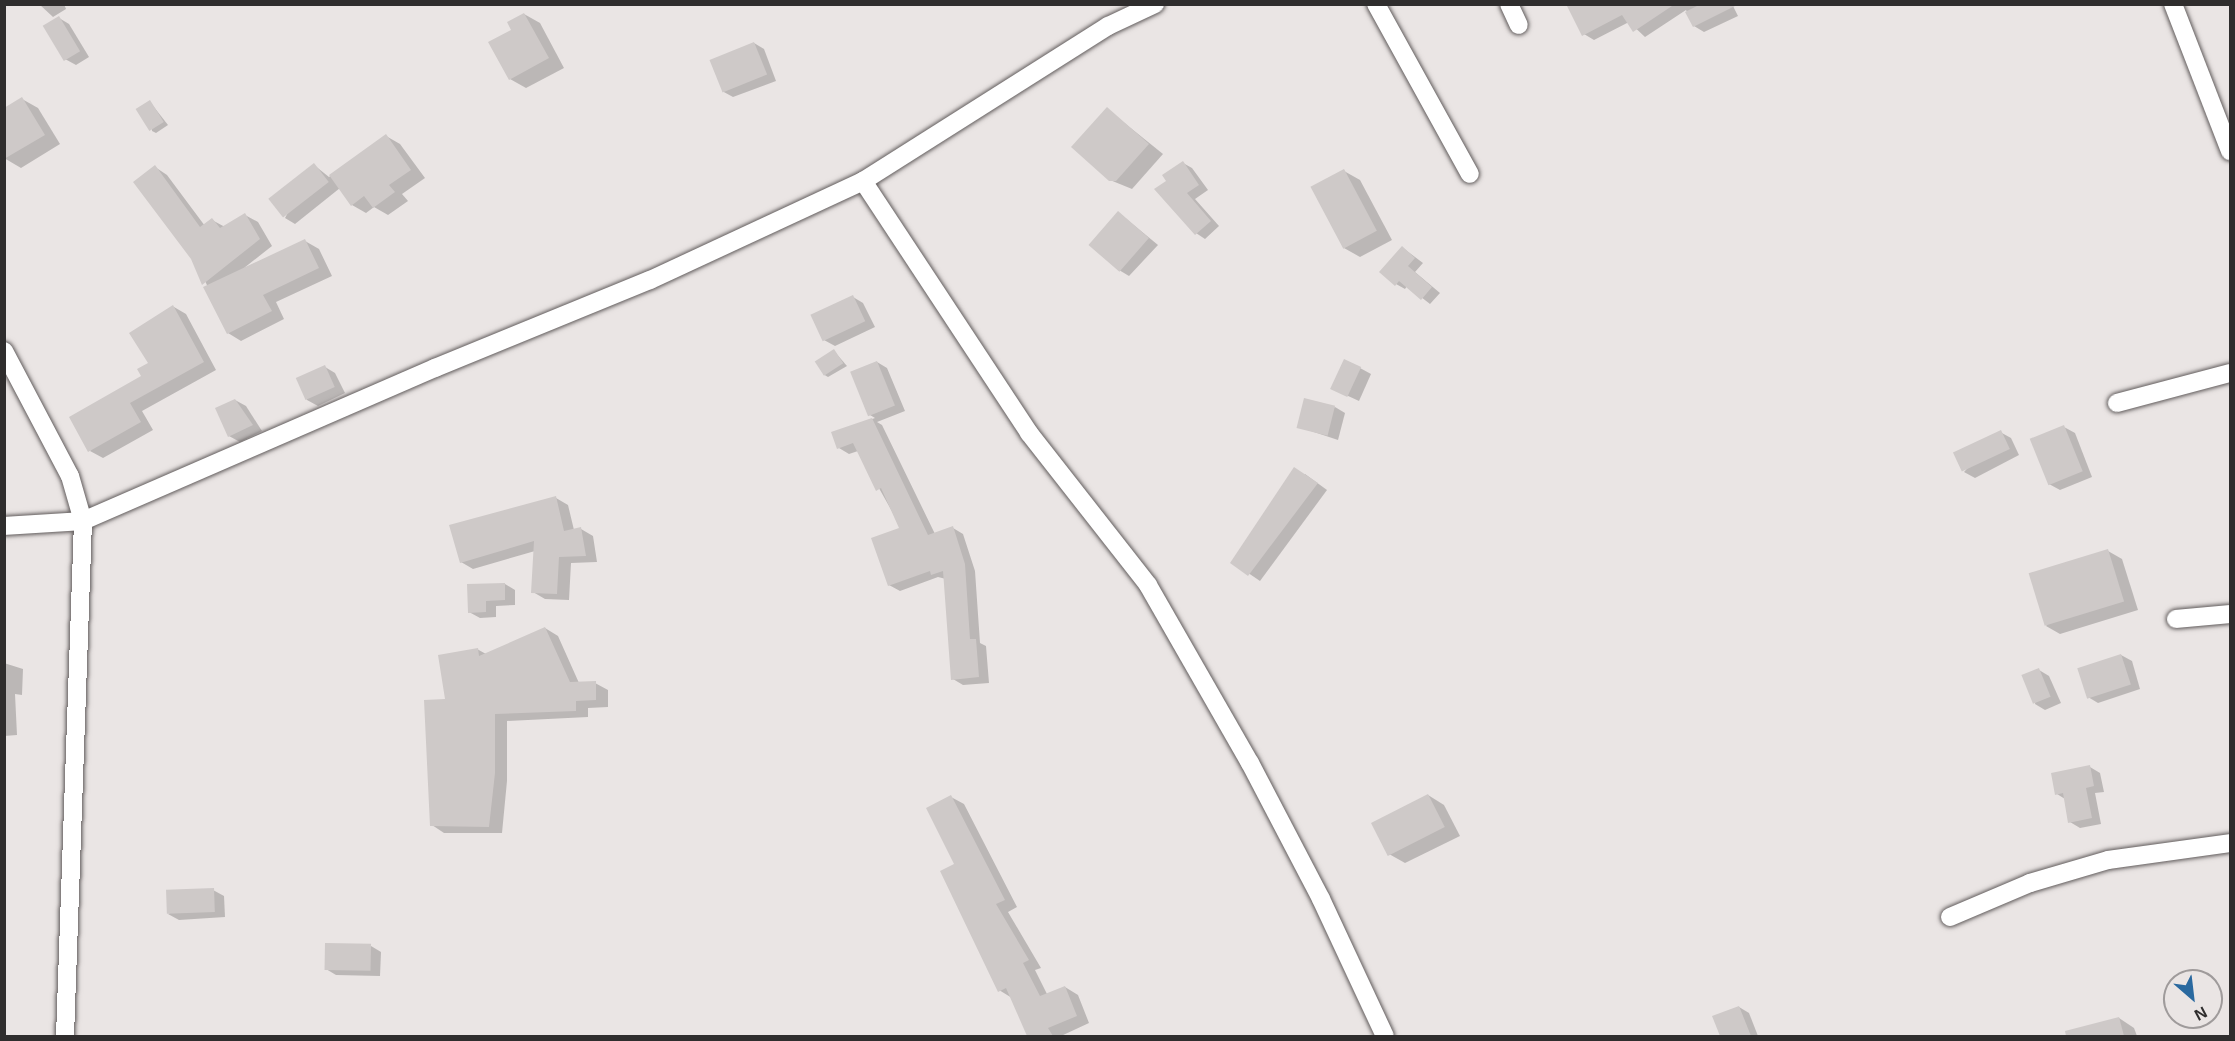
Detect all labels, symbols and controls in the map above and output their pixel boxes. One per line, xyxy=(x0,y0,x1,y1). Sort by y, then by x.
north arrow xyxy=(2163,969,2223,1029)
text: N xyxy=(2192,1003,2210,1024)

